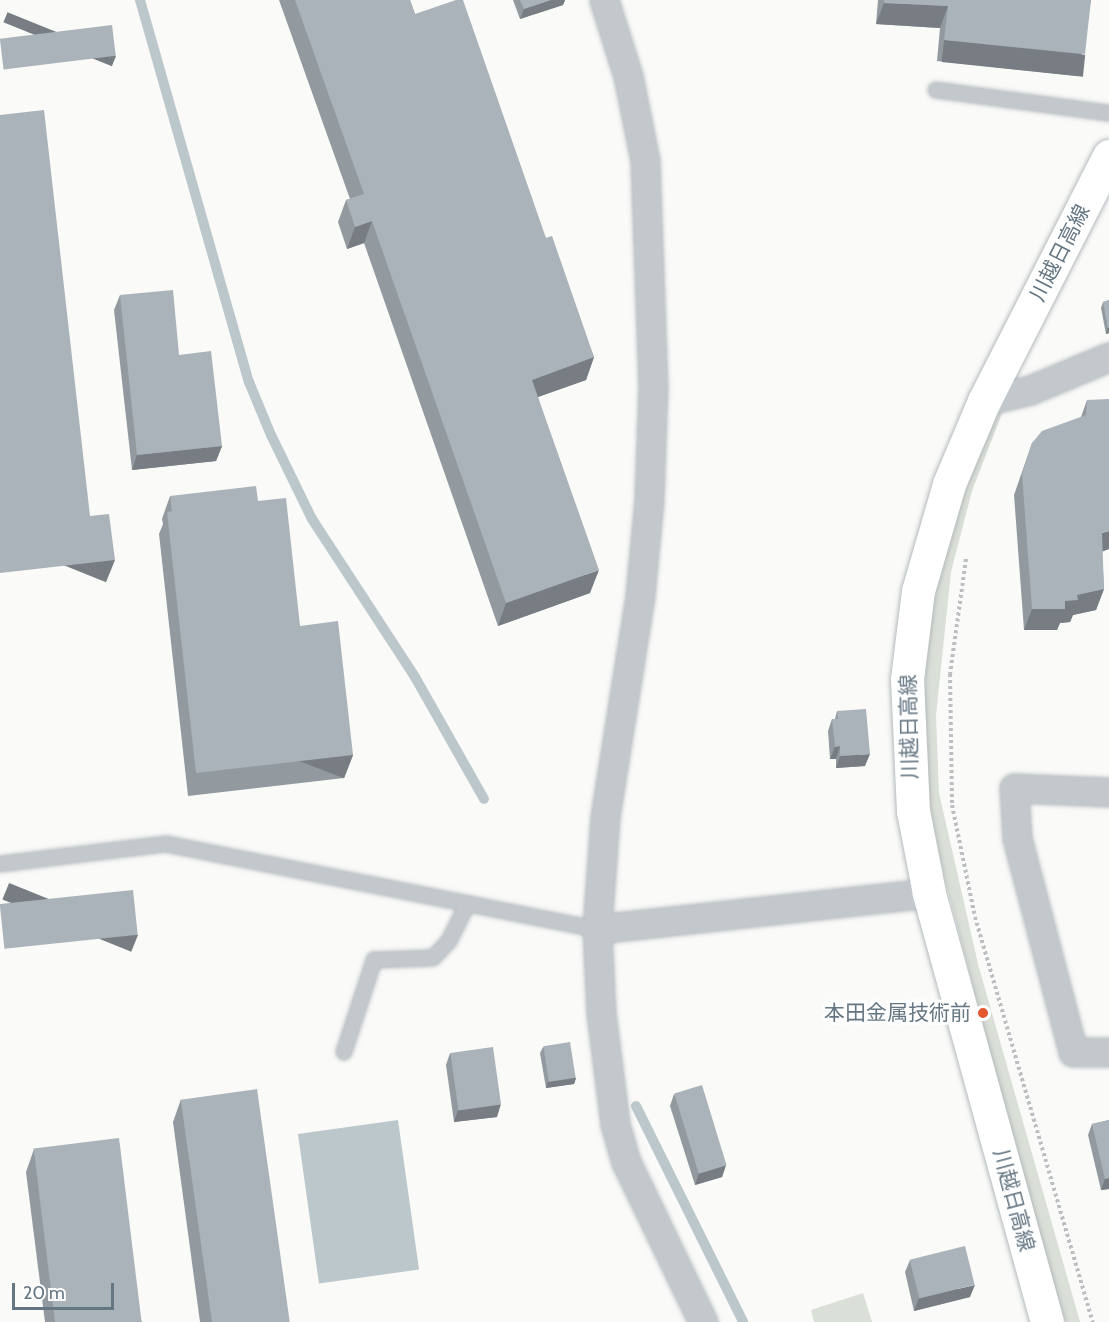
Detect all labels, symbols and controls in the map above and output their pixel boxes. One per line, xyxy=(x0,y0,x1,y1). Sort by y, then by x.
street label: 川越日高線 xyxy=(1025,201,1095,305)
street label: 川越日高線 xyxy=(895,674,923,780)
place label: 本田金属技術前 xyxy=(824,1000,971,1026)
marker: 本田金属技術前 xyxy=(976,1006,990,1020)
street label: 川越日高線 xyxy=(988,1146,1040,1254)
scale bar xyxy=(15,1271,117,1309)
text: 20 m xyxy=(23,1282,65,1304)

